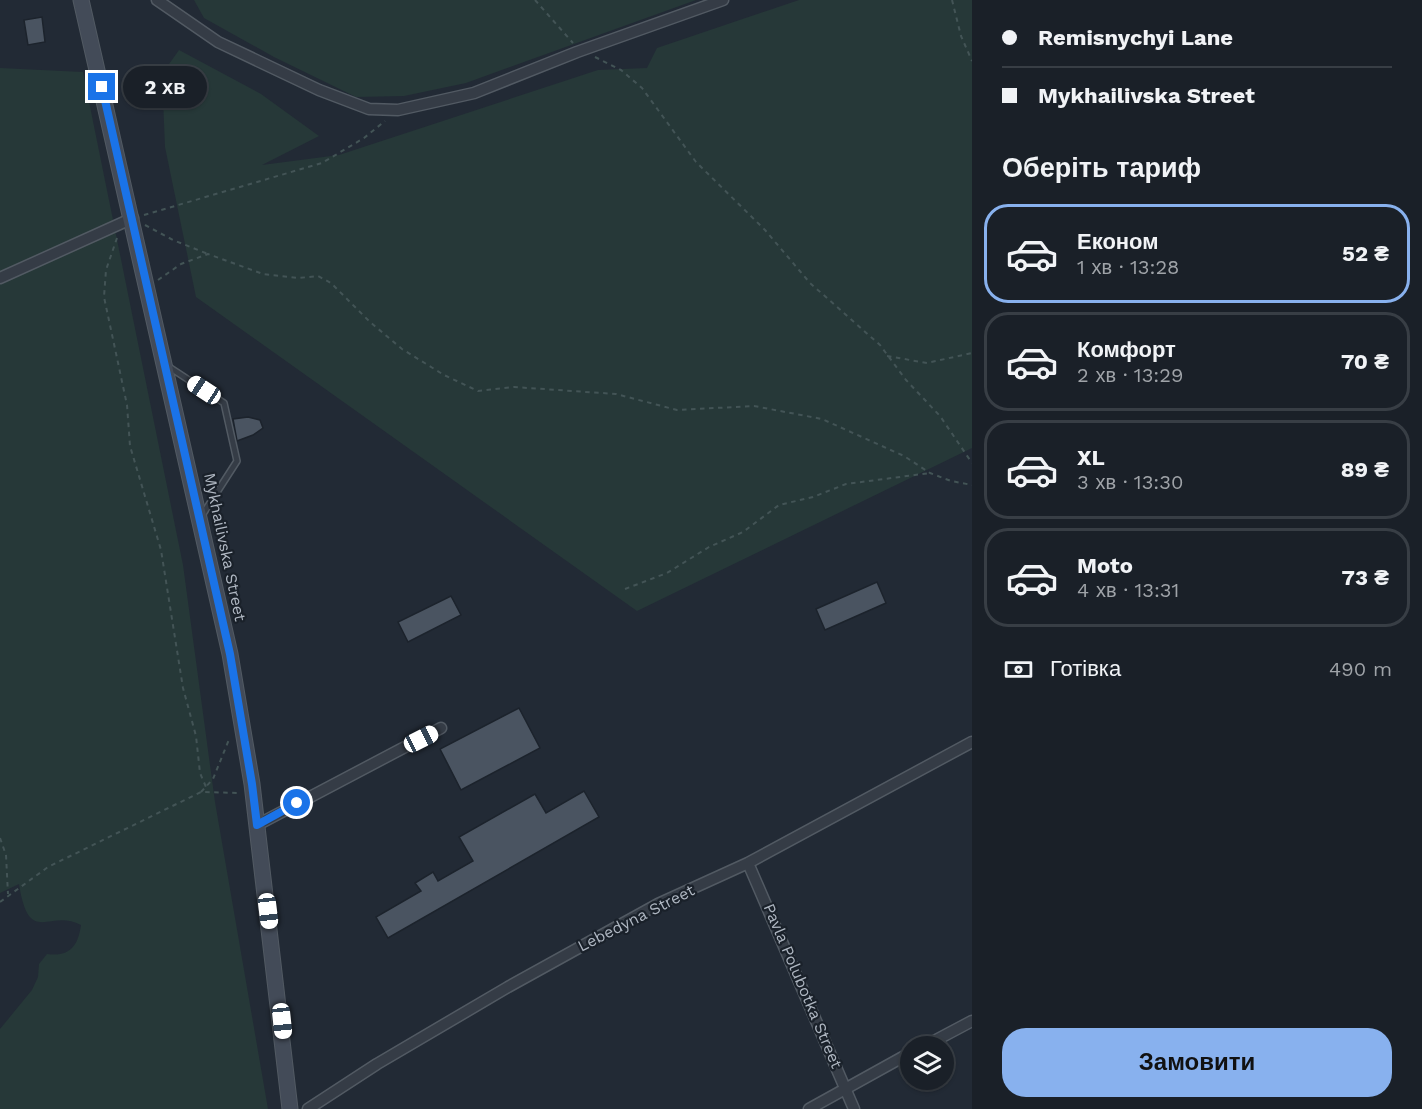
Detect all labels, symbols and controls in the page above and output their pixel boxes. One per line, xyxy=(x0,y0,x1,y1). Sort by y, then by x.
text: Remisnychyi Lane xyxy=(1038,25,1233,50)
callout: 2 хв xyxy=(123,66,207,108)
route end xyxy=(88,73,115,100)
text: 2 хв xyxy=(144,75,186,99)
text: Mykhailivska Street xyxy=(1038,83,1255,108)
text: Оберіть тариф xyxy=(1002,152,1201,184)
icon: car xyxy=(1005,227,1059,281)
text: Економ xyxy=(1077,229,1159,254)
text: 52 ₴ xyxy=(1342,241,1389,266)
text: 1 хв · 13:28 xyxy=(1077,255,1179,279)
icon: car xyxy=(1005,335,1059,389)
text: Комфорт xyxy=(1077,337,1176,362)
text: 70 ₴ xyxy=(1341,349,1389,374)
text: 2 хв · 13:29 xyxy=(1077,363,1183,387)
car xyxy=(184,373,224,407)
icon: car xyxy=(1005,443,1059,497)
text: XL xyxy=(1077,445,1105,470)
text: 89 ₴ xyxy=(1341,457,1389,482)
text: 3 хв · 13:30 xyxy=(1077,470,1183,494)
street label: Mykhailivska Street xyxy=(200,471,250,623)
icon: car xyxy=(1005,551,1059,605)
text: Moto xyxy=(1077,553,1133,578)
text: 73 ₴ xyxy=(1342,565,1389,590)
text: 4 хв · 13:31 xyxy=(1077,578,1179,602)
icon: cash xyxy=(1002,653,1035,686)
text: Готівка xyxy=(1050,656,1121,681)
text: 490 m xyxy=(1329,657,1392,681)
car xyxy=(401,723,441,755)
route start xyxy=(283,789,310,816)
street label: Lebedyna Street xyxy=(575,880,698,956)
car xyxy=(257,892,279,930)
street label: Pavla Polubotka Street xyxy=(760,901,846,1072)
car xyxy=(271,1002,293,1040)
button: Замовити xyxy=(1002,1028,1392,1097)
map controls xyxy=(900,1036,954,1090)
button: layers xyxy=(900,1036,954,1090)

